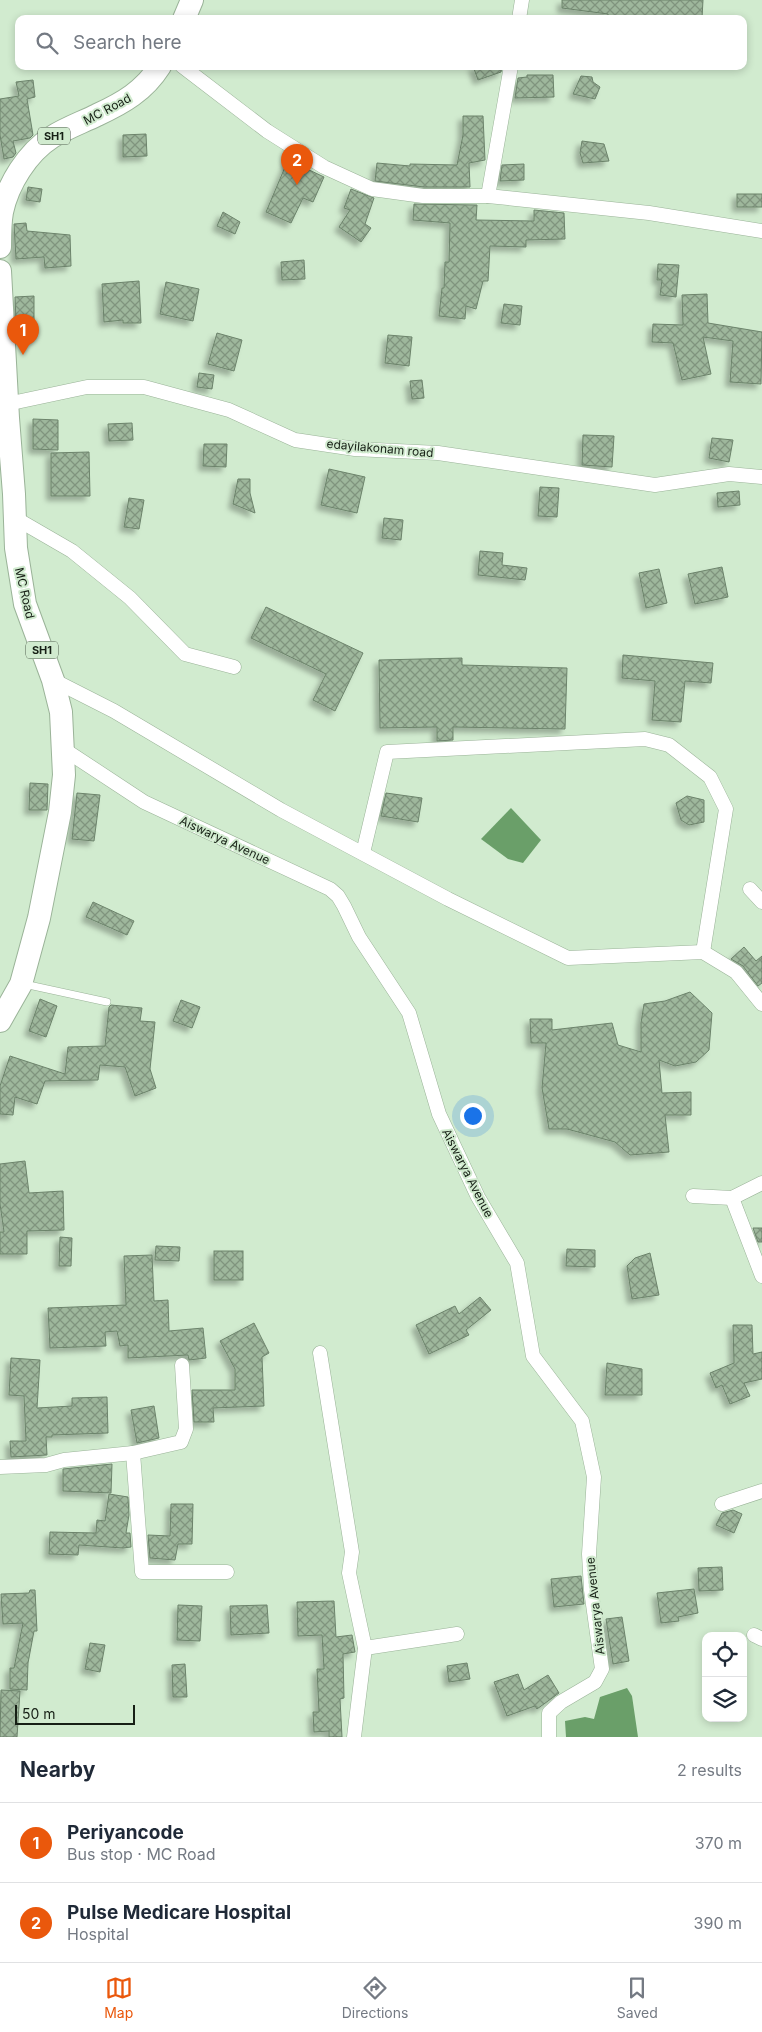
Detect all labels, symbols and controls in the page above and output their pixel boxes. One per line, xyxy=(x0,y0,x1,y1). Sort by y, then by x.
search box xyxy=(15,15,747,70)
icon: search xyxy=(33,29,61,57)
text: Search here xyxy=(73,31,182,54)
street label: MC Road xyxy=(81,90,133,128)
road number: SH1 xyxy=(38,128,70,144)
pin: 2 xyxy=(281,144,313,185)
pin: 1 xyxy=(7,314,39,355)
street label: edayilakonam road xyxy=(326,436,434,460)
street label: MC Road xyxy=(12,566,38,620)
road number: SH1 xyxy=(26,642,58,658)
street label: Aiswarya Avenue xyxy=(178,813,272,867)
your location xyxy=(460,1103,486,1129)
street label: Aiswarya Avenue xyxy=(439,1126,497,1220)
street label: Aiswarya Avenue xyxy=(582,1557,608,1655)
map controls xyxy=(702,1632,747,1722)
button: locate xyxy=(702,1632,747,1677)
button: layers xyxy=(702,1677,747,1722)
scale bar xyxy=(15,1702,135,1725)
text: 50 m xyxy=(22,1705,56,1722)
text: Nearby xyxy=(20,1757,95,1782)
text: 2 results xyxy=(677,1760,742,1780)
text: Periyancode xyxy=(67,1821,184,1844)
text: 1 xyxy=(33,1833,39,1853)
text: 370 m xyxy=(695,1833,742,1853)
text: Bus stop · MC Road xyxy=(67,1844,216,1864)
text: Pulse Medicare Hospital xyxy=(67,1901,291,1924)
text: 2 xyxy=(31,1913,41,1933)
text: 390 m xyxy=(694,1913,742,1933)
text: Hospital xyxy=(67,1924,129,1944)
tab: Map xyxy=(104,1974,133,2021)
tab: Directions xyxy=(342,1974,408,2021)
tab: Saved xyxy=(617,1974,658,2021)

